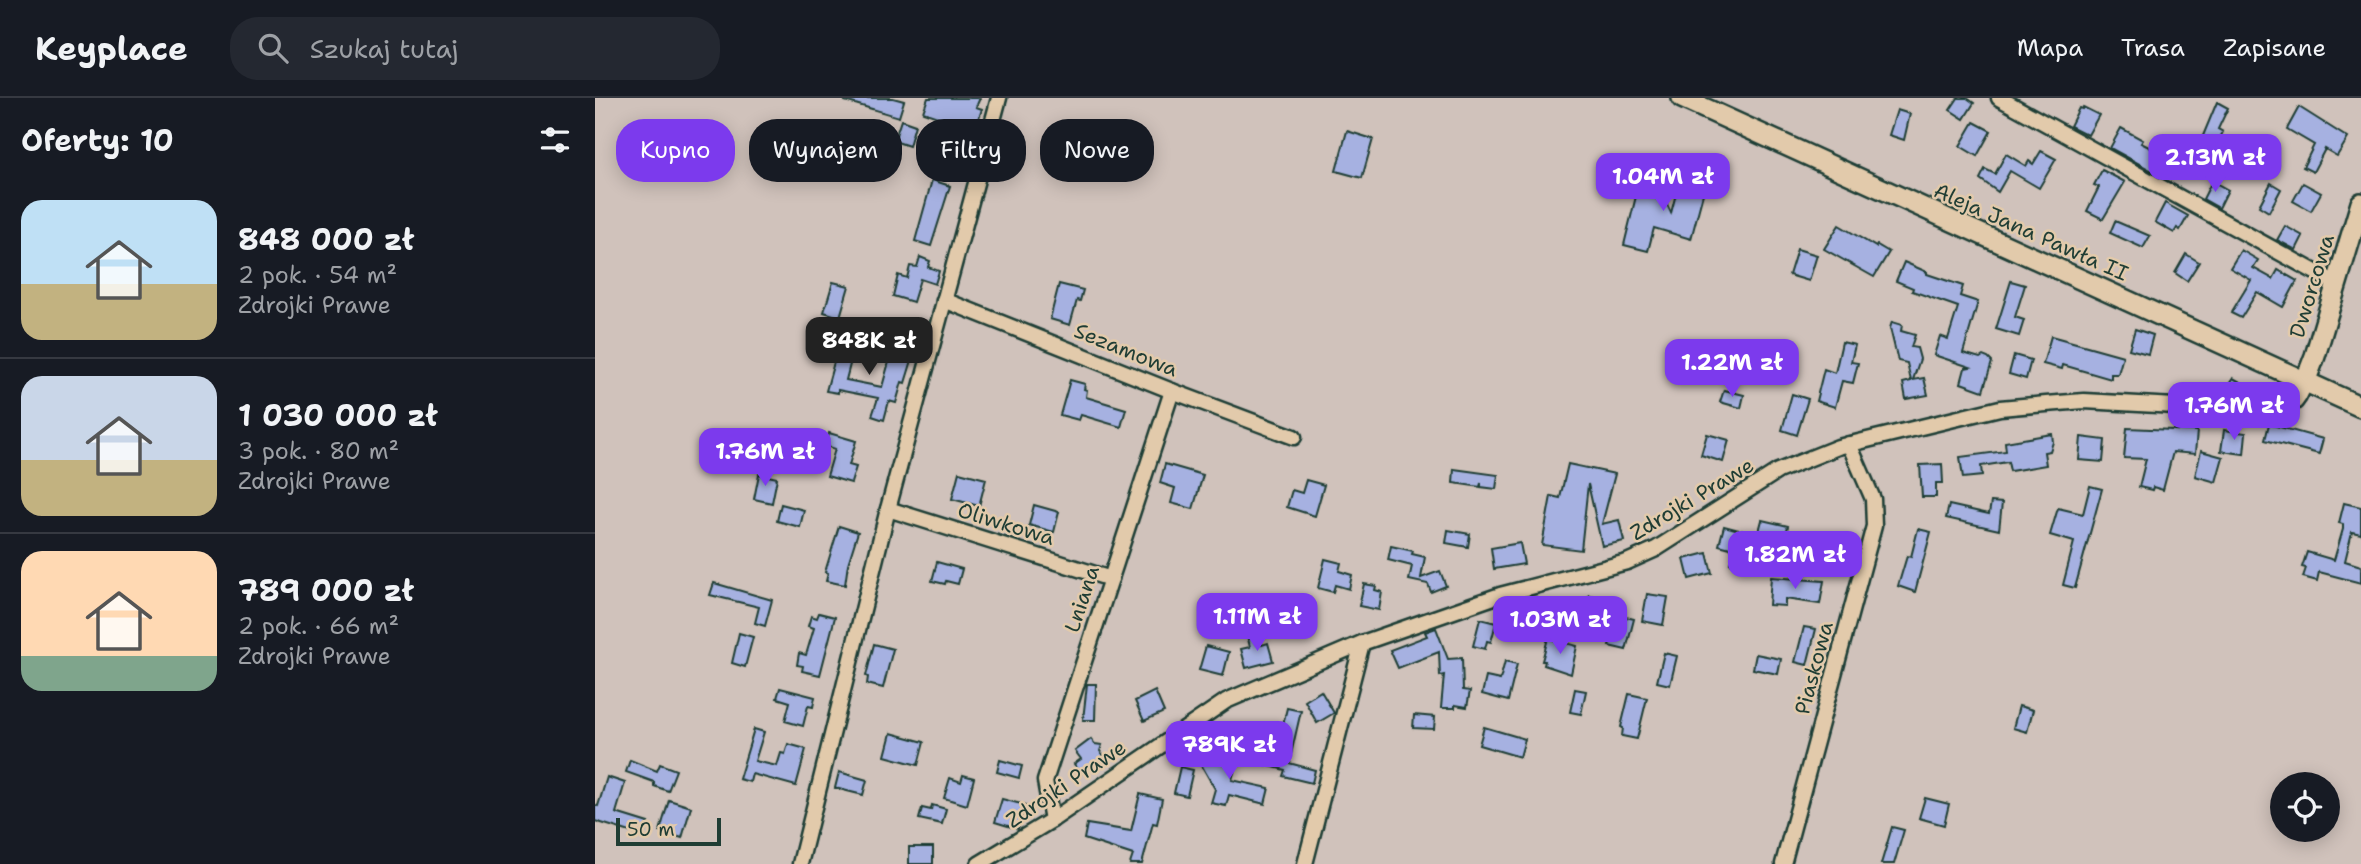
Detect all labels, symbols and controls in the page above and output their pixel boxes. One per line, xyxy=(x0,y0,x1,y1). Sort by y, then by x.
search box xyxy=(230,17,720,80)
text: Keyplace xyxy=(35,26,188,71)
icon: search xyxy=(254,29,292,67)
text: Szukaj tutaj xyxy=(310,31,458,66)
text: Mapa xyxy=(2017,32,2083,64)
text: Trasa xyxy=(2121,32,2185,64)
text: Zapisane xyxy=(2223,32,2326,64)
chip: Kupno xyxy=(616,119,735,182)
chip: Wynajem xyxy=(749,119,902,182)
chip: Filtry xyxy=(916,119,1026,182)
chip: Nowe xyxy=(1040,119,1154,182)
text: Oferty: 10 xyxy=(21,120,174,161)
icon: filters xyxy=(536,121,574,159)
pin: 2.13M zł xyxy=(2143,134,2287,194)
text: 2.13M zł xyxy=(2164,142,2266,172)
pin: 1.04M zł xyxy=(1591,153,1735,213)
text: 1.04M zł xyxy=(1612,161,1714,191)
street label: Aleja Jana Pawła II xyxy=(1929,176,2133,288)
text: 848 000 zł xyxy=(238,219,414,260)
icon: home xyxy=(77,228,161,312)
street label: Dworcowa xyxy=(2283,231,2341,341)
text: 2 pok. · 54 m² xyxy=(238,260,397,290)
text: Zdrojki Prawe xyxy=(238,290,391,320)
pin: 848K zł xyxy=(804,317,934,377)
street label: Sezamowa xyxy=(1070,317,1182,383)
text: 848K zł xyxy=(822,325,916,355)
pin: 1.22M zł xyxy=(1660,340,1804,399)
text: 1.22M zł xyxy=(1681,347,1783,377)
pin: 1.76M zł xyxy=(2162,382,2306,442)
text: 1.76M zł xyxy=(2184,390,2284,420)
text: 1 030 000 zł xyxy=(238,395,438,436)
icon: home xyxy=(77,404,161,488)
pin: 1.76M zł xyxy=(693,428,837,488)
text: 3 pok. · 80 m² xyxy=(238,436,399,466)
text: 1.76M zł xyxy=(715,436,815,466)
street label: Zdrojki Prawe xyxy=(1625,451,1759,547)
text: Zdrojki Prawe xyxy=(238,466,391,496)
street label: Oliwkowa xyxy=(954,496,1058,552)
pin: 1.82M zł xyxy=(1723,532,1867,591)
text: 1.82M zł xyxy=(1744,539,1846,569)
street label: Lniana xyxy=(1058,562,1106,636)
text: 789 000 zł xyxy=(238,570,414,611)
icon: home xyxy=(77,579,161,663)
pin: 1.11M zł xyxy=(1185,594,1329,653)
pin: 1.03M zł xyxy=(1488,596,1632,656)
text: 1.11M zł xyxy=(1213,601,1301,631)
text: 1.03M zł xyxy=(1509,604,1611,634)
text: 2 pok. · 66 m² xyxy=(238,611,399,641)
street label: Piaskowa xyxy=(1788,618,1840,718)
text: Zdrojki Prawe xyxy=(238,641,391,671)
pin: 789K zł xyxy=(1164,722,1294,781)
text: 789K zł xyxy=(1182,729,1276,759)
street label: Zdrojki Prawe xyxy=(1000,733,1132,835)
map controls xyxy=(2270,772,2340,842)
button: locate xyxy=(2270,772,2340,842)
scale bar xyxy=(616,815,721,847)
text: 50 m xyxy=(627,817,675,842)

